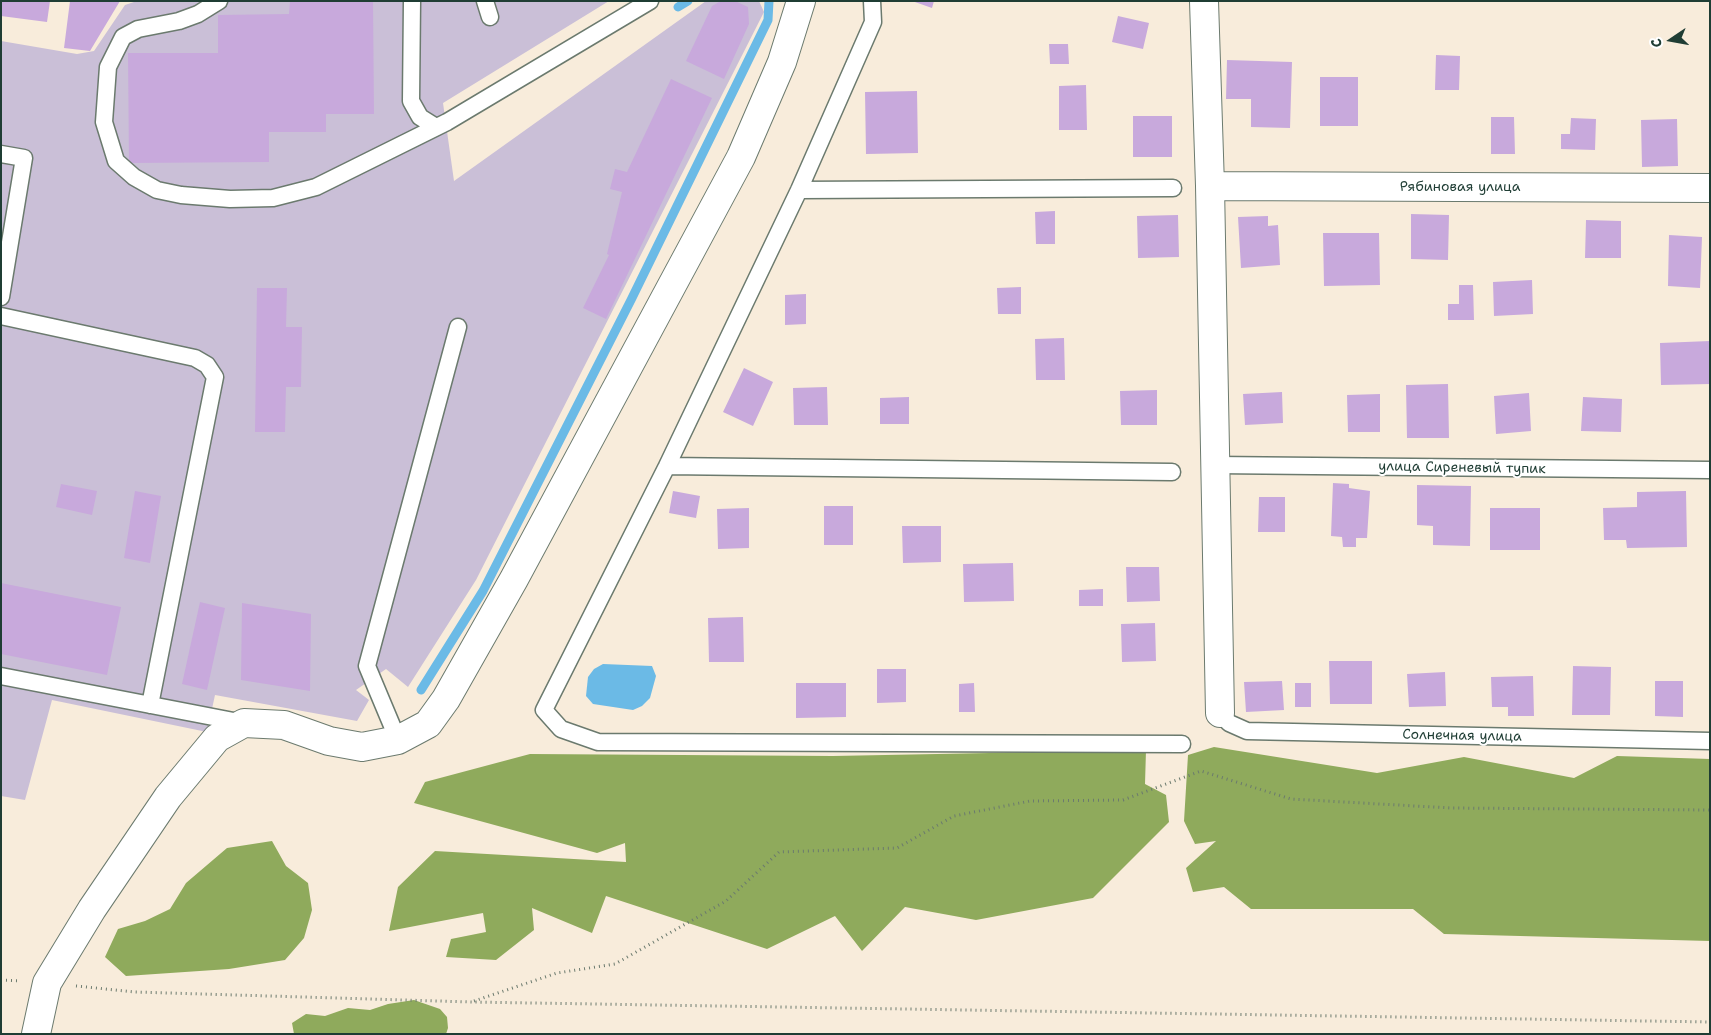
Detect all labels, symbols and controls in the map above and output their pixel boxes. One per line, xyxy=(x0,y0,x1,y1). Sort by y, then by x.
north arrow xyxy=(1646,15,1696,65)
text: С xyxy=(1647,37,1666,49)
street label: Рябиновая улица xyxy=(1400,179,1520,195)
street label: улица Сиреневый тупик xyxy=(1378,458,1546,478)
street label: Солнечная улица xyxy=(1402,727,1522,745)

